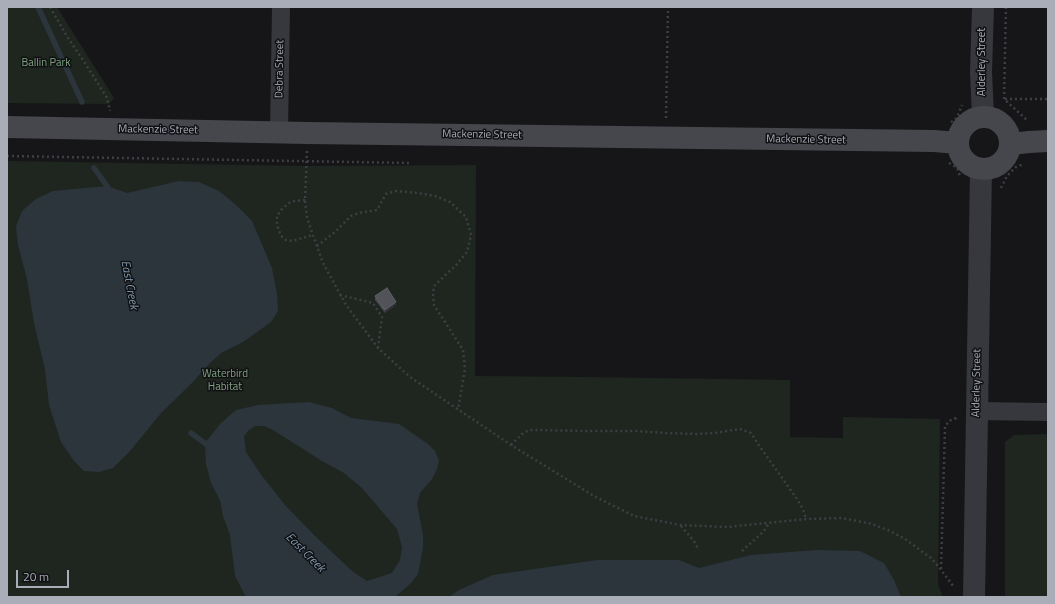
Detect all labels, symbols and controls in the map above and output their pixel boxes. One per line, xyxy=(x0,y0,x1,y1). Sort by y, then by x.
street label: Alderley Street xyxy=(975,28,989,96)
street label: Debra Street xyxy=(273,40,287,98)
park label: Ballin Park xyxy=(21,56,71,70)
street label: Mackenzie Street xyxy=(118,123,198,137)
street label: Mackenzie Street xyxy=(442,128,522,142)
street label: Mackenzie Street xyxy=(766,133,846,147)
water label: East Creek xyxy=(117,259,141,311)
street label: Alderley Street xyxy=(970,349,984,417)
park label: Waterbird Habitat xyxy=(202,367,248,393)
water label: East Creek xyxy=(282,530,328,576)
scale bar xyxy=(18,562,71,588)
text: 20 m xyxy=(23,567,49,586)

